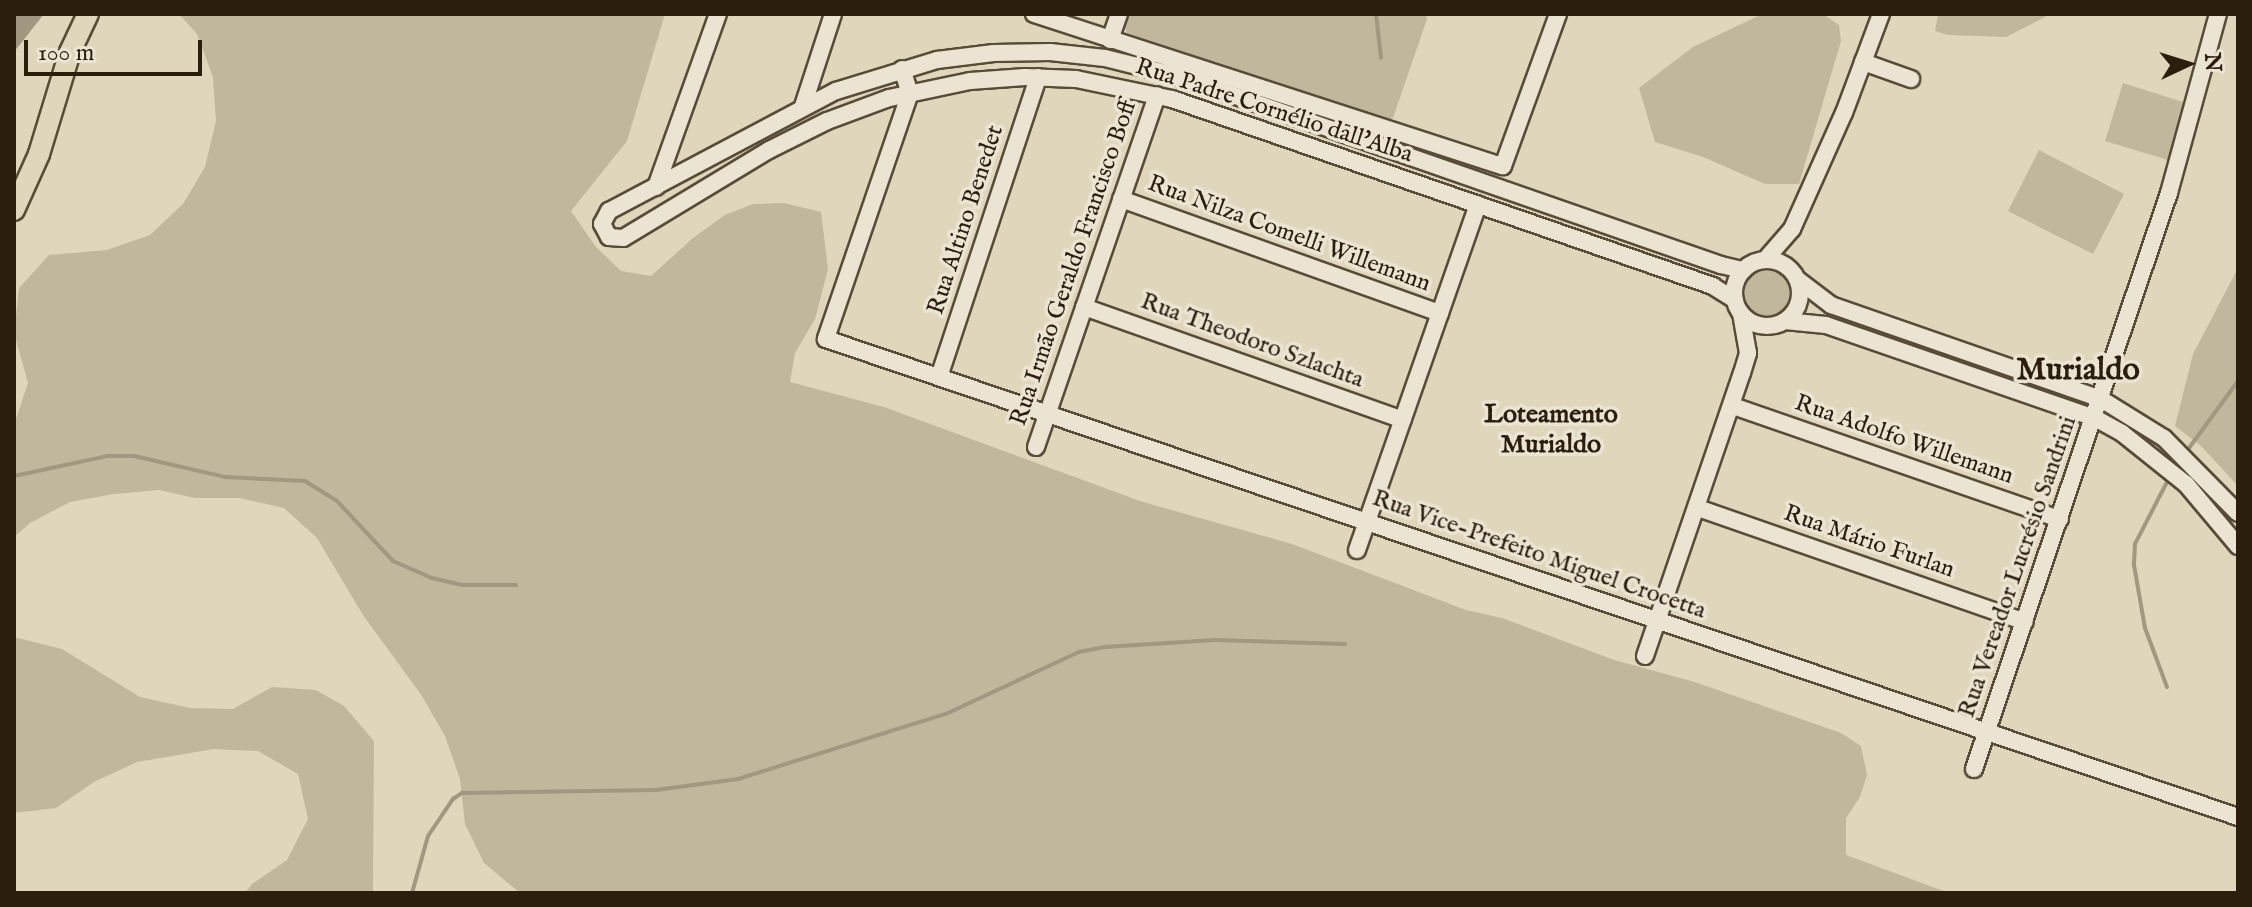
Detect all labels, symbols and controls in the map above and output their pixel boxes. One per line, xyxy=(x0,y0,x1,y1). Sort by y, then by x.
scale bar xyxy=(28,24,206,74)
north arrow xyxy=(2148,24,2228,104)
text: 100 m xyxy=(38,38,94,69)
text: N xyxy=(2197,52,2227,73)
street label: Rua Padre Cornélio dall'Alba xyxy=(1132,53,1416,169)
street label: Rua Irmão Geraldo Francisco Boff xyxy=(1005,96,1143,430)
street label: Rua Altino Benedet xyxy=(922,122,1010,318)
street label: Rua Nilza Comelli Willemann xyxy=(1144,169,1434,299)
street label: Rua Theodoro Szlachta xyxy=(1137,287,1367,395)
district label: Murialdo xyxy=(2016,352,2140,390)
street label: Rua Adolfo Willemann xyxy=(1791,389,2017,491)
district label: Loteamento Murialdo xyxy=(1484,399,1618,460)
street label: Rua Vereador Lucrésio Sandrini xyxy=(1953,413,2083,721)
street label: Rua Vice-Prefeito Miguel Crocetta xyxy=(1368,484,1710,626)
street label: Rua Mário Furlan xyxy=(1780,499,1958,585)

